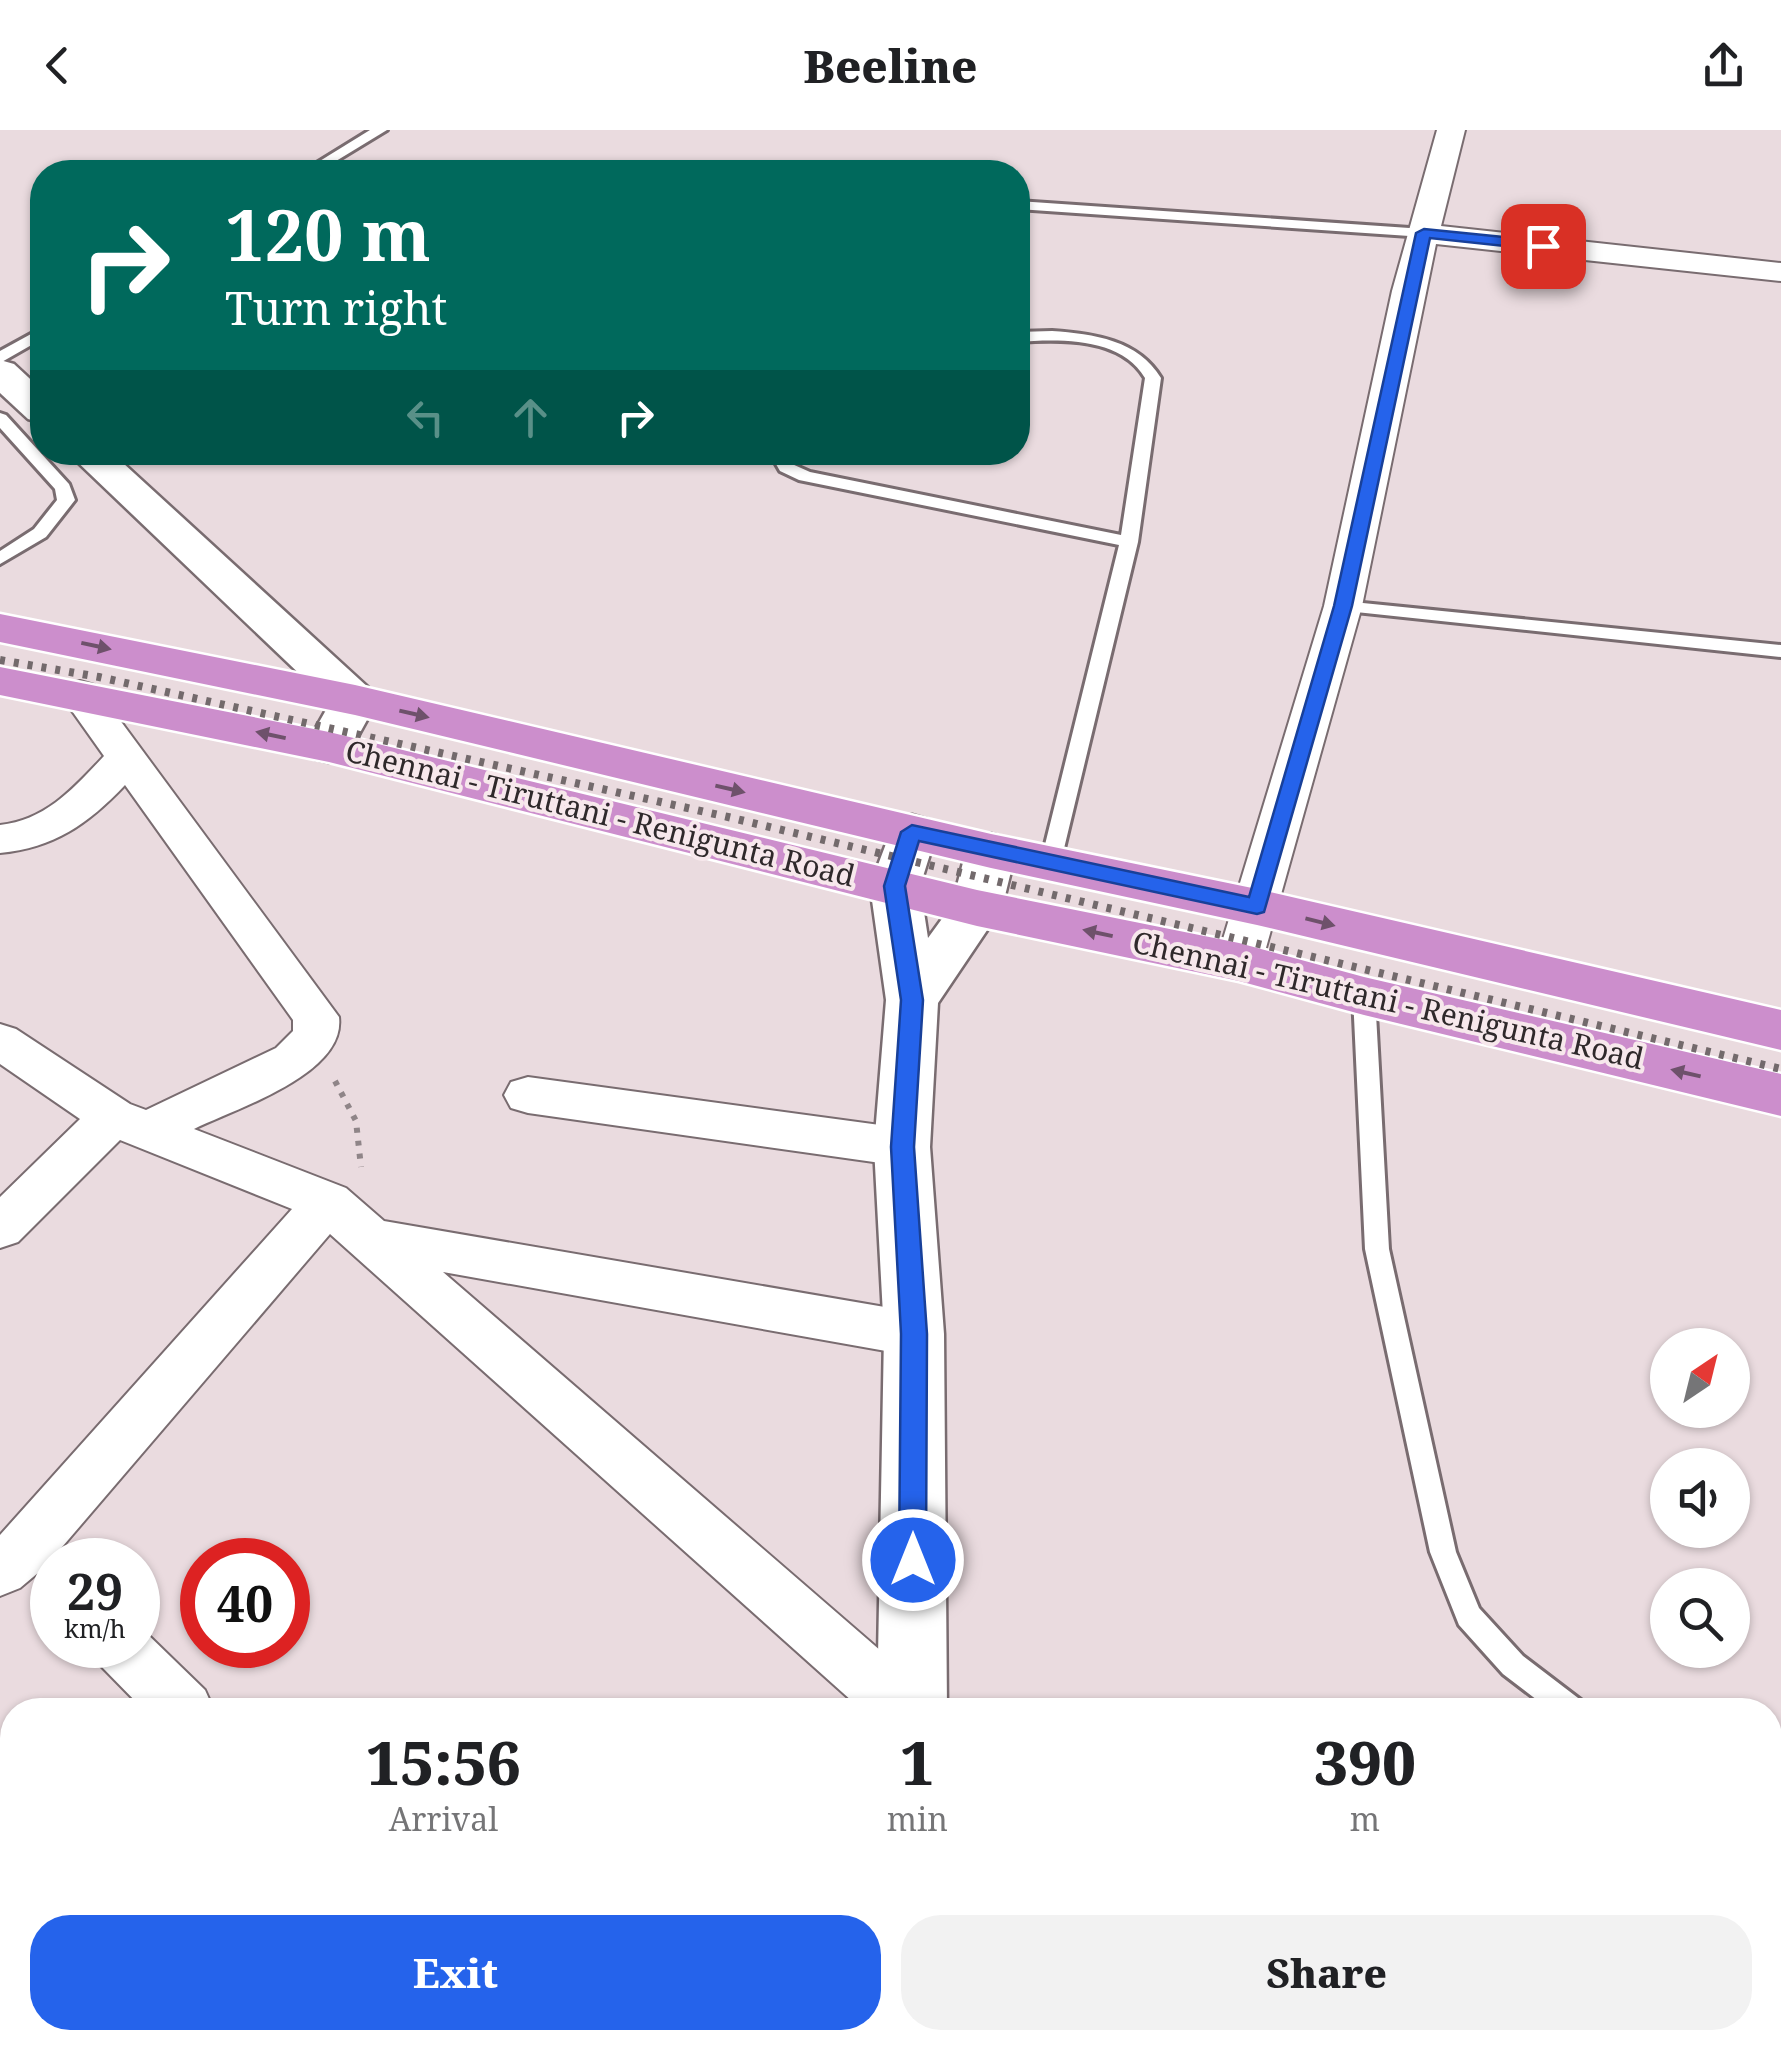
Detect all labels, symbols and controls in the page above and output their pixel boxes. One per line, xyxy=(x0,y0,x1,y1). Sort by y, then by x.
text: Beeline xyxy=(804,35,977,96)
icon: back xyxy=(30,38,85,93)
icon: share xyxy=(1696,38,1751,93)
text: 120 m xyxy=(225,186,431,282)
icon: right xyxy=(60,200,190,330)
pin xyxy=(1501,204,1586,289)
icon: arrive xyxy=(1516,219,1571,274)
text: Turn right xyxy=(225,277,447,338)
icon: left xyxy=(398,390,453,445)
icon: ahead xyxy=(503,390,558,445)
icon: right xyxy=(608,390,663,445)
one-way arrow xyxy=(81,638,112,654)
one-way arrow xyxy=(399,707,430,722)
one-way arrow xyxy=(255,726,286,742)
street label: Chennai - Tiruttani - Renigunta Road xyxy=(341,729,859,896)
one-way arrow xyxy=(715,782,746,797)
one-way arrow xyxy=(1305,915,1336,930)
street label: Chennai - Tiruttani - Renigunta Road xyxy=(1129,921,1648,1078)
one-way arrow xyxy=(1082,924,1113,940)
one-way arrow xyxy=(1670,1065,1701,1080)
north arrow xyxy=(1650,1328,1750,1428)
map controls xyxy=(1650,1328,1750,1668)
button: sound xyxy=(1650,1448,1750,1548)
position arrow xyxy=(861,1508,965,1612)
speed limit sign: 40 xyxy=(180,1538,310,1668)
text: 29 xyxy=(67,1557,123,1625)
button: search xyxy=(1650,1568,1750,1668)
text: km/h xyxy=(64,1611,126,1645)
text: 15:56 xyxy=(366,1721,521,1803)
text: 1 xyxy=(900,1721,934,1803)
text: 390 xyxy=(1314,1721,1416,1803)
text: Arrival xyxy=(389,1797,498,1840)
text: min xyxy=(887,1797,948,1840)
text: m xyxy=(1350,1797,1380,1840)
button: Exit xyxy=(30,1915,881,2030)
button: Share xyxy=(901,1915,1752,2030)

